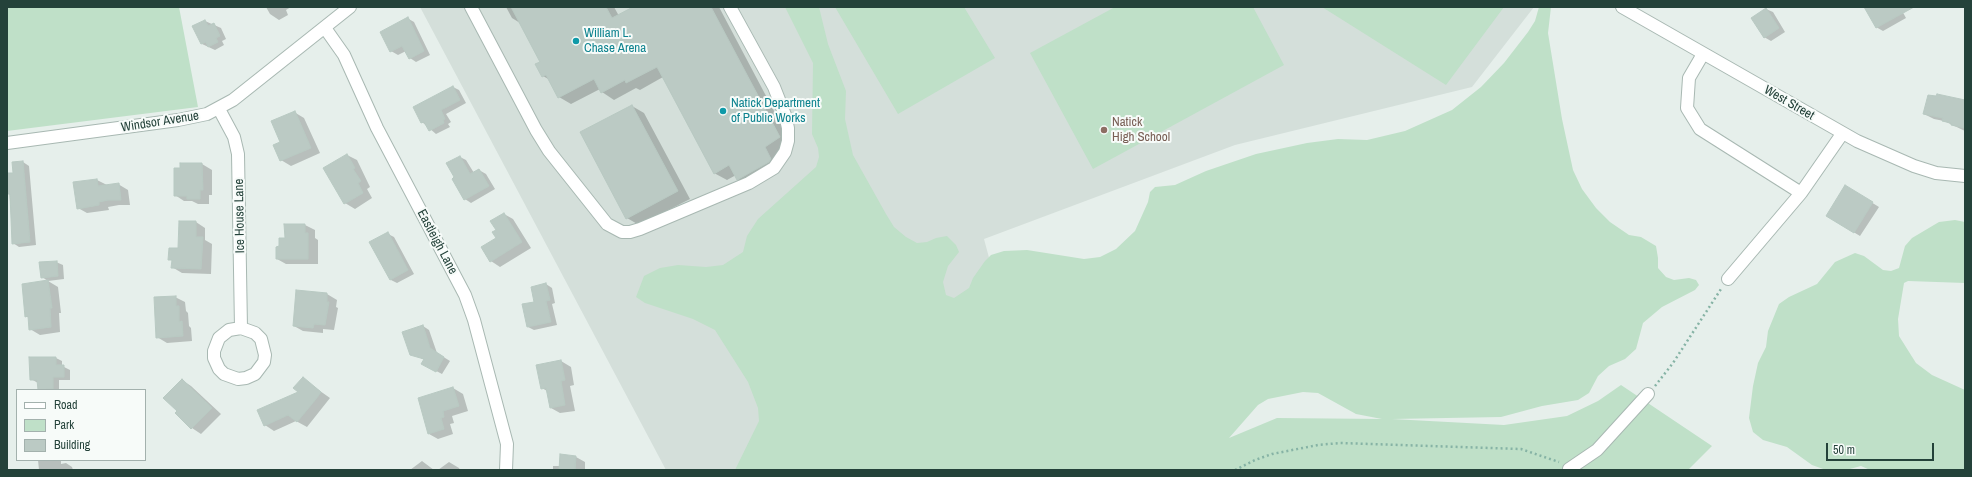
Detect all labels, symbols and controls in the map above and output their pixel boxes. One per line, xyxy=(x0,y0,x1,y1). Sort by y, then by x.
place label: William L. Chase Arena xyxy=(584,26,646,57)
marker: William L. Chase Arena xyxy=(571,36,581,46)
street label: West Street xyxy=(1761,82,1817,124)
place label: Natick Department of Public Works xyxy=(731,96,820,127)
marker: Natick Department of Public Works xyxy=(718,106,728,116)
street label: Windsor Avenue xyxy=(120,108,200,136)
place label: Natick High School xyxy=(1112,115,1170,146)
marker: Natick High School xyxy=(1099,125,1109,135)
street label: Ice House Lane xyxy=(232,179,248,253)
street label: Eastleigh Lane xyxy=(413,207,461,277)
legend xyxy=(16,389,146,461)
text: Road xyxy=(54,397,78,413)
text: Park xyxy=(54,417,74,433)
scale bar xyxy=(1828,435,1936,461)
text: Building xyxy=(54,437,90,453)
text: 50 m xyxy=(1833,442,1855,458)

